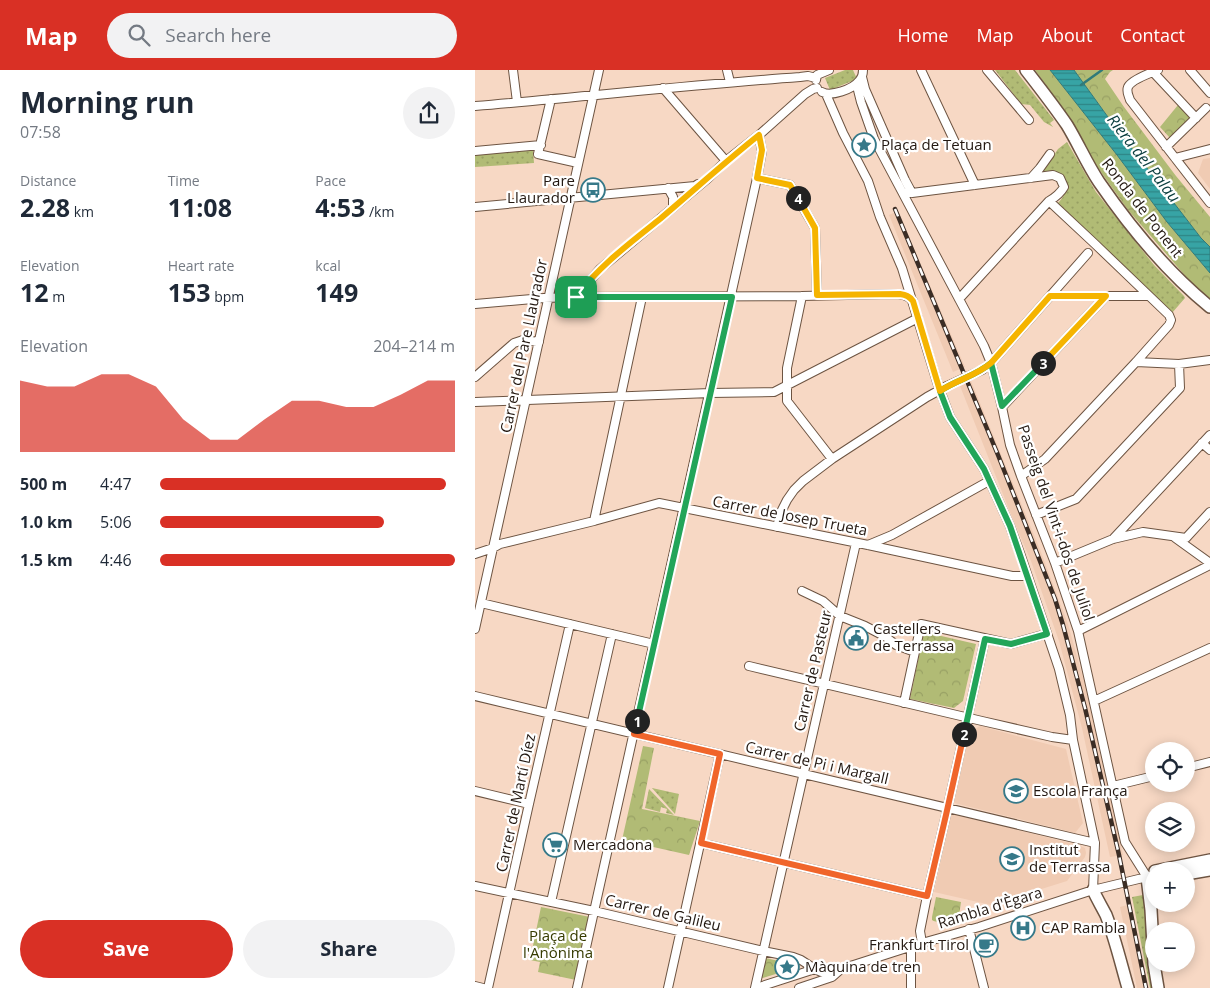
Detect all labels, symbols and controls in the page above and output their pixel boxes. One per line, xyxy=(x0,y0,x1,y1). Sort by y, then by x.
search box xyxy=(107,13,457,58)
text: Map xyxy=(25,19,77,52)
icon: search xyxy=(125,21,153,49)
text: Search here xyxy=(165,22,271,48)
text: Home xyxy=(898,23,948,47)
text: Map xyxy=(976,23,1014,47)
text: About xyxy=(1042,23,1092,47)
text: Contact xyxy=(1120,23,1185,47)
text: Morning run xyxy=(20,83,194,121)
button: share xyxy=(403,87,455,139)
water label: Riera del Palau xyxy=(1103,109,1185,207)
text: 07:58 xyxy=(20,121,61,143)
place icon: Plaça de Tetuan xyxy=(851,132,877,158)
place label: Plaça de Tetuan xyxy=(881,134,992,154)
street label: Ronda de Ponent xyxy=(1098,154,1188,261)
place label: Pare Llaurador xyxy=(507,170,575,207)
text: Distance xyxy=(20,171,76,190)
text: Time xyxy=(168,171,200,190)
text: Pace xyxy=(315,171,346,190)
bus stop icon: Pare Llaurador xyxy=(580,177,606,203)
pin: 4 xyxy=(785,186,811,210)
text: 4 xyxy=(794,189,803,208)
text: 2.28 xyxy=(20,190,70,224)
text: 11:08 xyxy=(168,190,232,224)
text: 4:53 xyxy=(315,190,365,224)
text: km xyxy=(70,202,94,221)
text: /km xyxy=(365,202,394,221)
text: Elevation xyxy=(20,256,79,275)
text: Heart rate xyxy=(168,256,234,275)
text: kcal xyxy=(315,256,341,275)
street label: Carrer del Pare Llaurador xyxy=(495,257,551,435)
text: 12 xyxy=(20,275,49,309)
text: 153 xyxy=(168,275,211,309)
text: 149 xyxy=(315,275,358,309)
pin xyxy=(555,276,597,318)
icon: arrive xyxy=(562,283,590,311)
text: m xyxy=(49,287,65,306)
text: bpm xyxy=(211,287,244,306)
text: Elevation xyxy=(20,335,88,357)
text: 204–214 m xyxy=(373,335,455,357)
pin: 3 xyxy=(1031,350,1055,376)
text: 3 xyxy=(1039,354,1048,373)
street label: Passeig del Vint-i-dos de Juliol xyxy=(1014,422,1100,623)
text: 500 m xyxy=(20,473,67,495)
text: 4:47 xyxy=(100,473,132,495)
street label: Carrer de Josep Trueta xyxy=(711,490,869,540)
text: 1.0 km xyxy=(20,511,73,533)
text: 5:06 xyxy=(100,511,132,533)
text: 1.5 km xyxy=(20,549,73,571)
text: 4:46 xyxy=(100,549,132,571)
street label: Carrer de Pasteur xyxy=(788,608,836,733)
place label: Castellers de Terrassa xyxy=(873,618,954,655)
public building icon: Castellers de Terrassa xyxy=(843,625,869,651)
pin: 1 xyxy=(625,708,649,734)
text: 1 xyxy=(633,712,642,731)
pin: 2 xyxy=(951,722,977,746)
text: 2 xyxy=(960,725,969,744)
street label: Carrer de Martí Díez xyxy=(491,732,539,874)
street label: Carrer de Pi i Margall xyxy=(744,736,891,788)
map controls xyxy=(1145,742,1195,972)
button: locate xyxy=(1145,742,1195,792)
school or university icon: Escola França xyxy=(1003,778,1029,804)
place label: Escola França xyxy=(1033,780,1128,800)
button: layers xyxy=(1145,802,1195,852)
supermarket icon: Mercadona xyxy=(542,832,568,858)
place label: Mercadona xyxy=(573,834,652,854)
place label: Institut de Terrassa xyxy=(1029,839,1110,876)
school or university icon: Institut de Terrassa xyxy=(999,846,1025,872)
button: + xyxy=(1145,862,1195,912)
street label: Rambla d'Ègara xyxy=(935,882,1044,932)
street label: Carrer de Galileu xyxy=(603,889,723,935)
hospital icon: CAP Rambla xyxy=(1010,915,1036,941)
place label: CAP Rambla xyxy=(1041,917,1126,937)
button: Save xyxy=(20,920,233,978)
button: Share xyxy=(243,920,455,978)
button: − xyxy=(1145,922,1195,972)
park label: Plaça de l'Anònima xyxy=(523,925,593,962)
cafe icon: Frankfurt Tirol xyxy=(973,932,999,958)
place label: Frankfurt Tirol xyxy=(869,934,969,954)
place icon: Màquina de tren xyxy=(774,954,800,980)
place label: Màquina de tren xyxy=(805,956,921,976)

